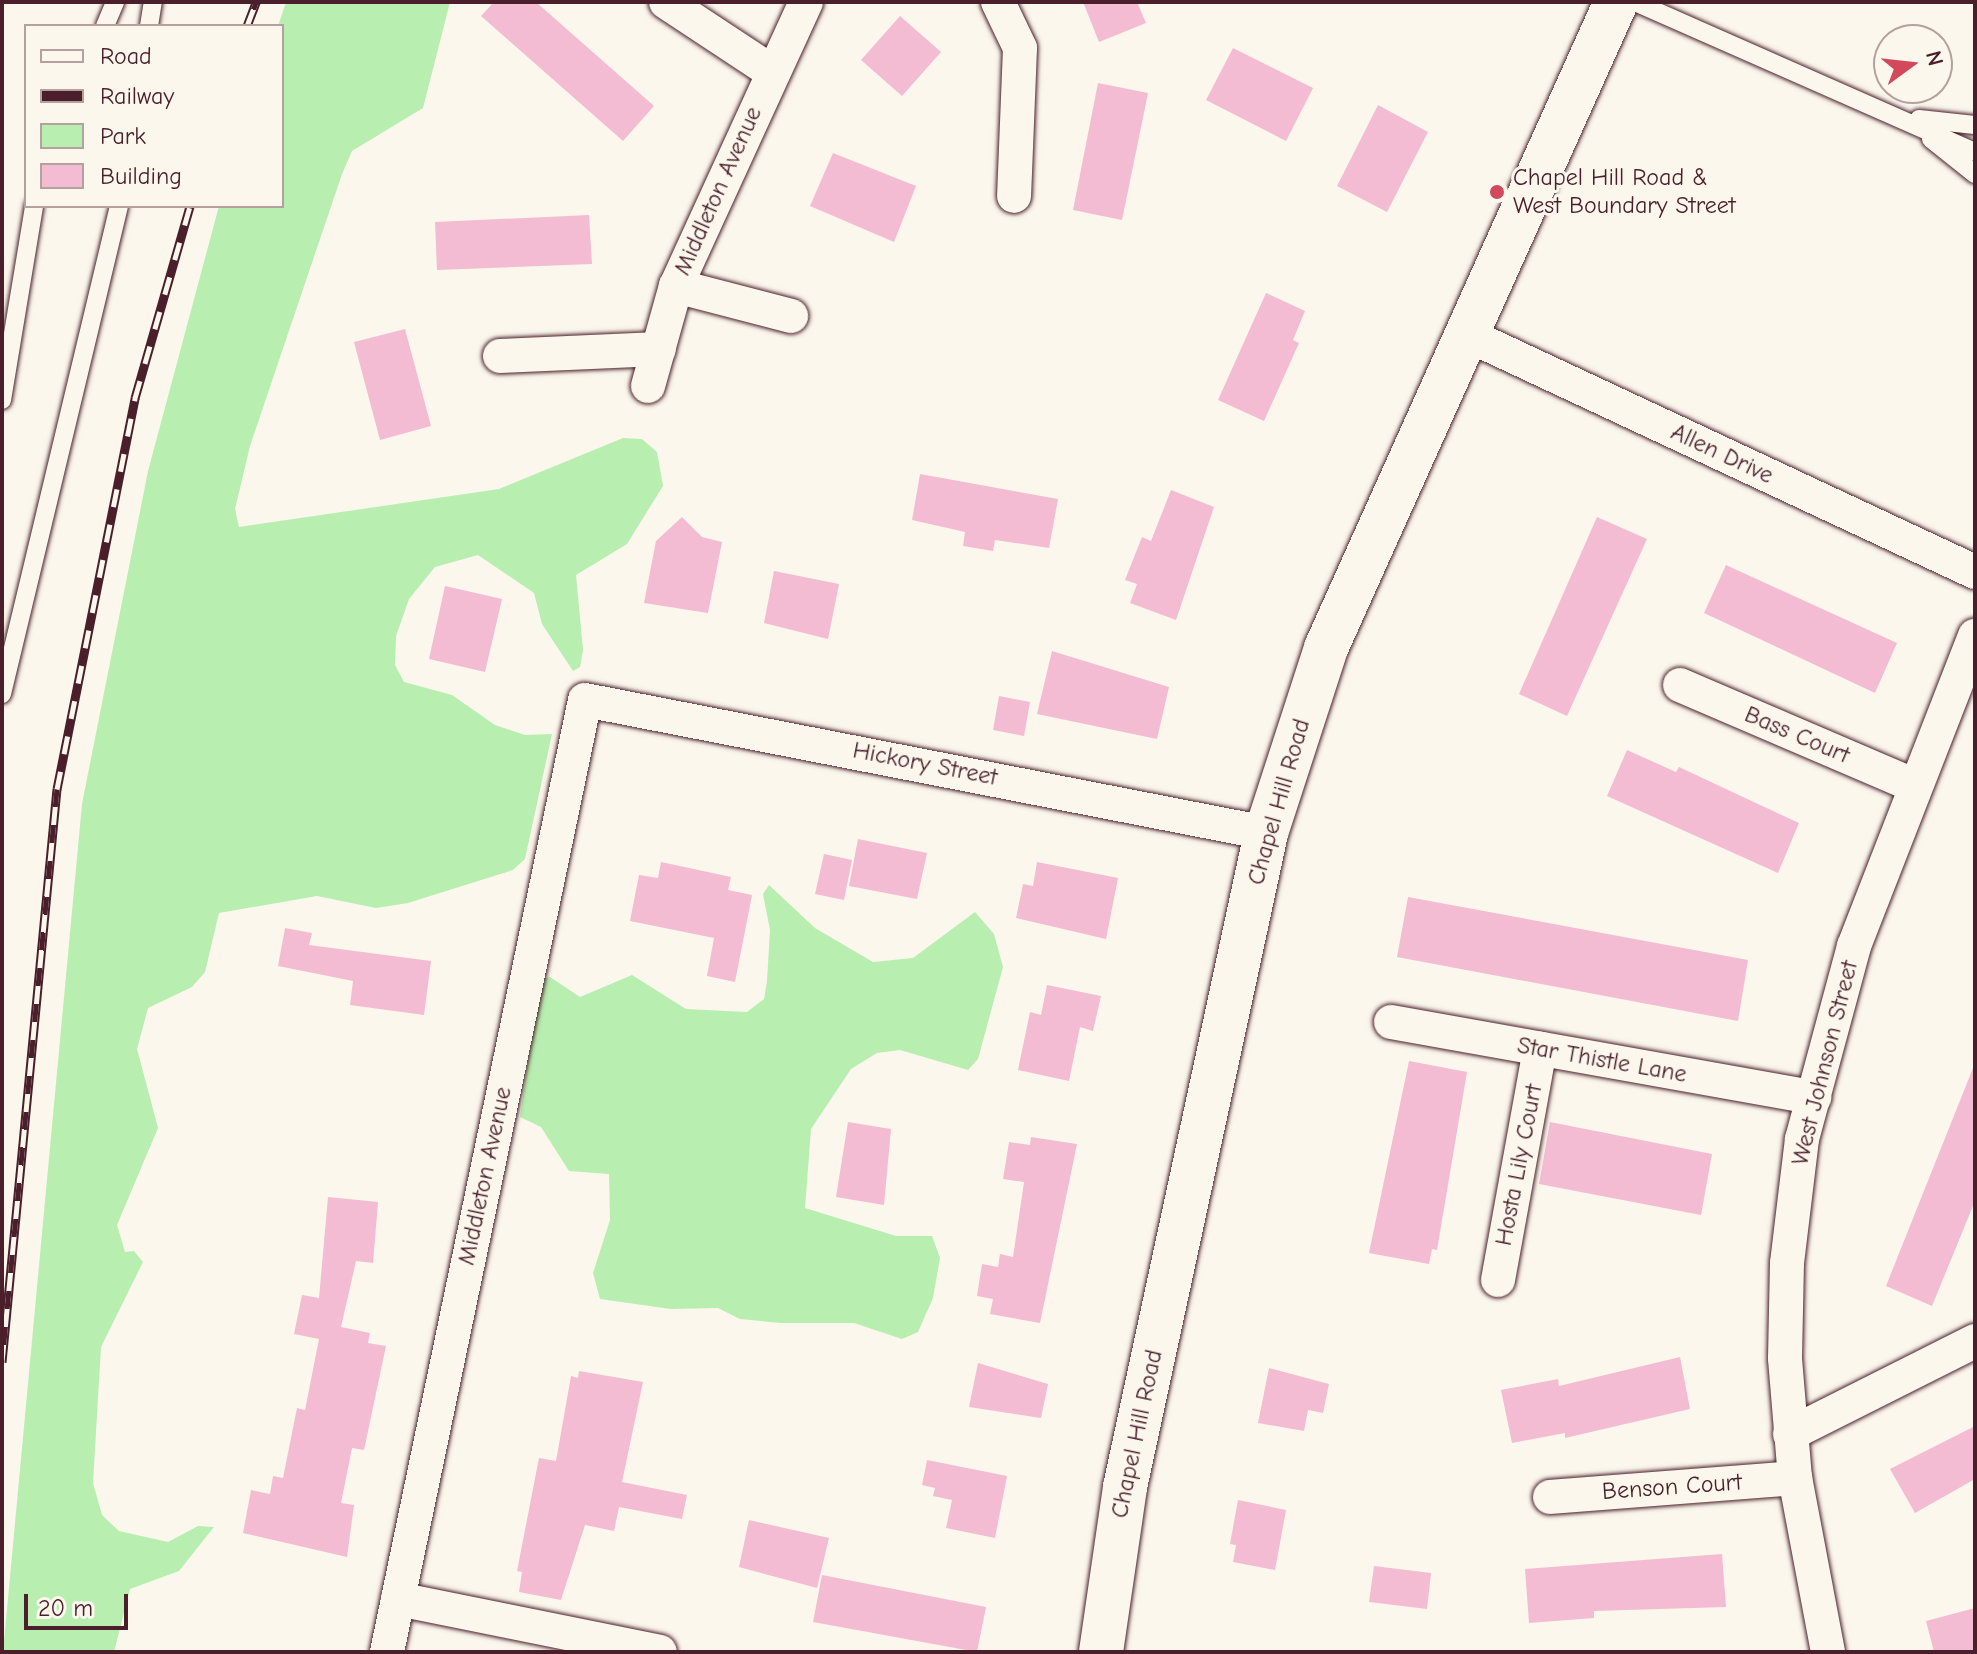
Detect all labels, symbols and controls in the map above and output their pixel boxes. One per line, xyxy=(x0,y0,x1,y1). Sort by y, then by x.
legend xyxy=(24,24,284,208)
north arrow xyxy=(1873,24,1953,104)
text: Road xyxy=(100,42,152,70)
text: N xyxy=(1920,48,1949,69)
text: Railway xyxy=(100,82,174,110)
street label: Middleton Avenue xyxy=(668,102,768,280)
text: Park xyxy=(100,122,146,150)
text: Building xyxy=(100,162,182,190)
place label: Chapel Hill Road & West Boundary Street xyxy=(1513,164,1736,220)
marker: Chapel Hill Road & West Boundary Street xyxy=(1488,183,1506,201)
street label: Allen Drive xyxy=(1666,418,1778,490)
street label: Bass Court xyxy=(1740,700,1854,770)
street label: Chapel Hill Road xyxy=(1242,716,1316,888)
street label: Hickory Street xyxy=(850,736,1000,792)
street label: West Johnson Street xyxy=(1786,958,1864,1168)
street label: Star Thistle Lane xyxy=(1515,1031,1689,1089)
street label: Hosta Lily Court xyxy=(1489,1082,1549,1248)
street label: Middleton Avenue xyxy=(452,1084,518,1268)
street label: Chapel Hill Road xyxy=(1105,1347,1169,1521)
street label: Benson Court xyxy=(1601,1468,1743,1506)
scale bar xyxy=(28,1578,132,1628)
text: 20 m xyxy=(38,1594,93,1622)

